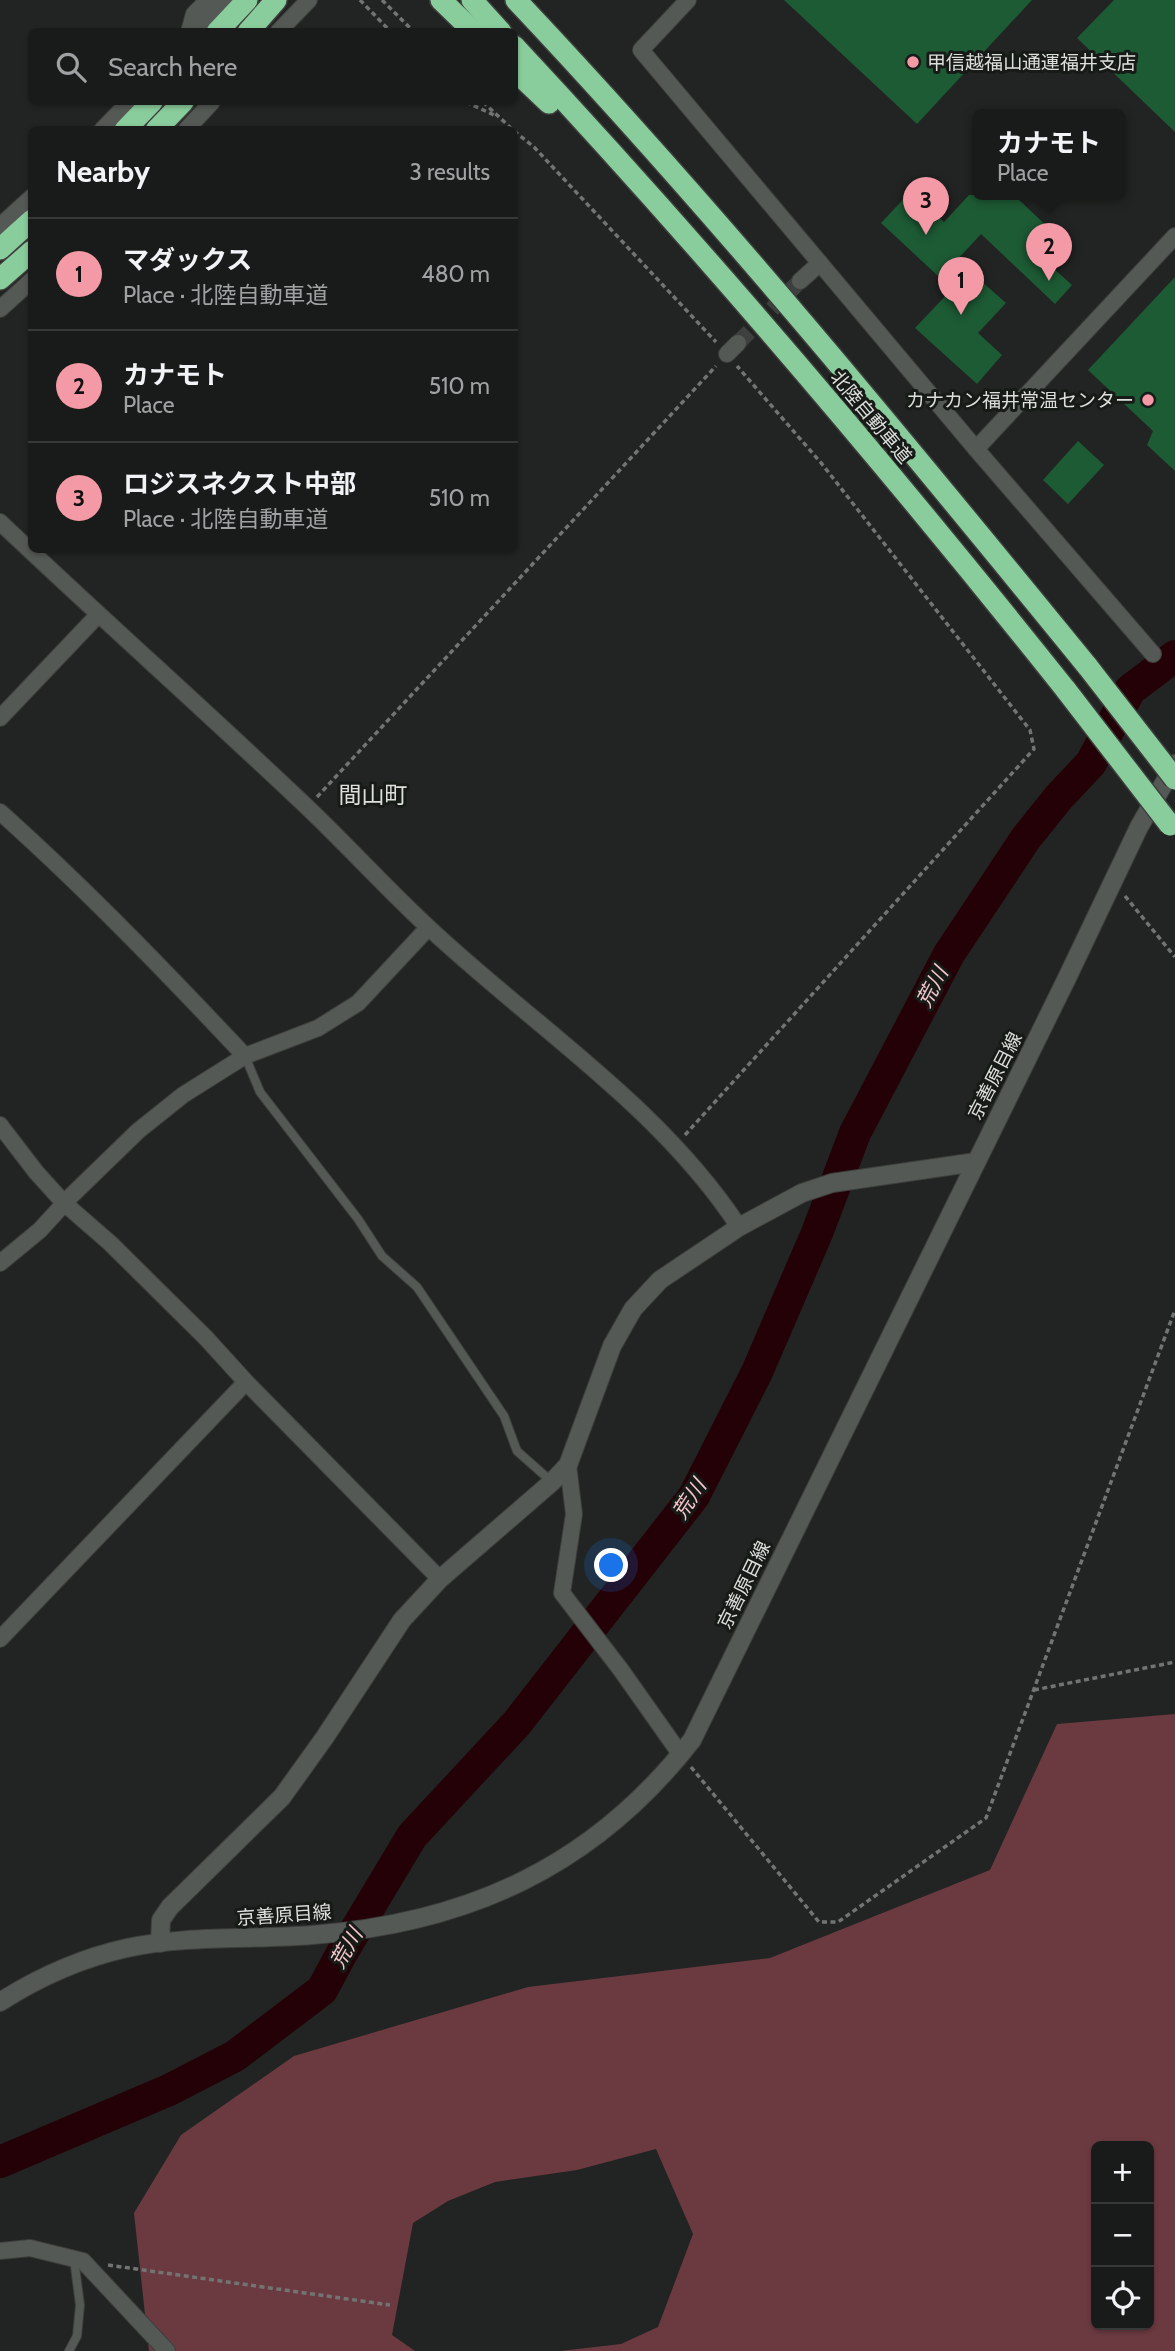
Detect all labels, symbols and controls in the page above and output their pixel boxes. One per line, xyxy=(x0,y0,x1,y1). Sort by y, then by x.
search box xyxy=(28,28,518,105)
icon: search xyxy=(52,48,90,86)
text: Search here xyxy=(108,51,237,83)
place label: 甲信越福山通運福井支店 xyxy=(927,51,1136,74)
marker: 甲信越福山通運福井支店 xyxy=(905,54,921,70)
popup xyxy=(972,109,1126,200)
text: カナモト xyxy=(997,127,1101,159)
text: Nearby xyxy=(56,153,150,190)
text: 3 results xyxy=(409,158,490,186)
text: Place xyxy=(997,159,1049,187)
pin: 3 xyxy=(903,177,949,235)
pin: 2 xyxy=(1026,223,1072,281)
text: マダックス xyxy=(123,244,252,276)
pin: 1 xyxy=(938,257,984,315)
text: 1 xyxy=(75,260,83,288)
text: 480 m xyxy=(421,260,490,288)
text: Place · 北陸自動車道 xyxy=(123,281,328,309)
text: カナモト xyxy=(123,359,227,391)
street label: 北陸自動車道 xyxy=(826,366,916,468)
text: 2 xyxy=(73,372,85,400)
text: 510 m xyxy=(429,372,490,400)
place label: カナカン福井常温センター xyxy=(906,389,1134,412)
text: Place xyxy=(123,391,175,419)
marker: カナカン福井常温センター xyxy=(1140,392,1156,408)
text: ロジスネクスト中部 xyxy=(123,468,356,500)
text: 3 xyxy=(73,484,85,512)
text: 510 m xyxy=(429,484,490,512)
text: Place · 北陸自動車道 xyxy=(123,505,328,533)
district label: 間山町 xyxy=(339,781,408,809)
water label: 荒川 xyxy=(911,961,954,1011)
street label: 京善原目線 xyxy=(963,1028,1027,1124)
water label: 荒川 xyxy=(667,1473,712,1523)
street label: 京善原目線 xyxy=(713,1537,775,1633)
your location xyxy=(594,1548,628,1582)
street label: 京善原目線 xyxy=(236,1900,332,1930)
water label: 荒川 xyxy=(325,1922,368,1972)
map controls xyxy=(1091,2141,1154,2330)
button: + xyxy=(1091,2141,1154,2204)
button: − xyxy=(1091,2204,1154,2267)
button: locate xyxy=(1091,2267,1154,2330)

